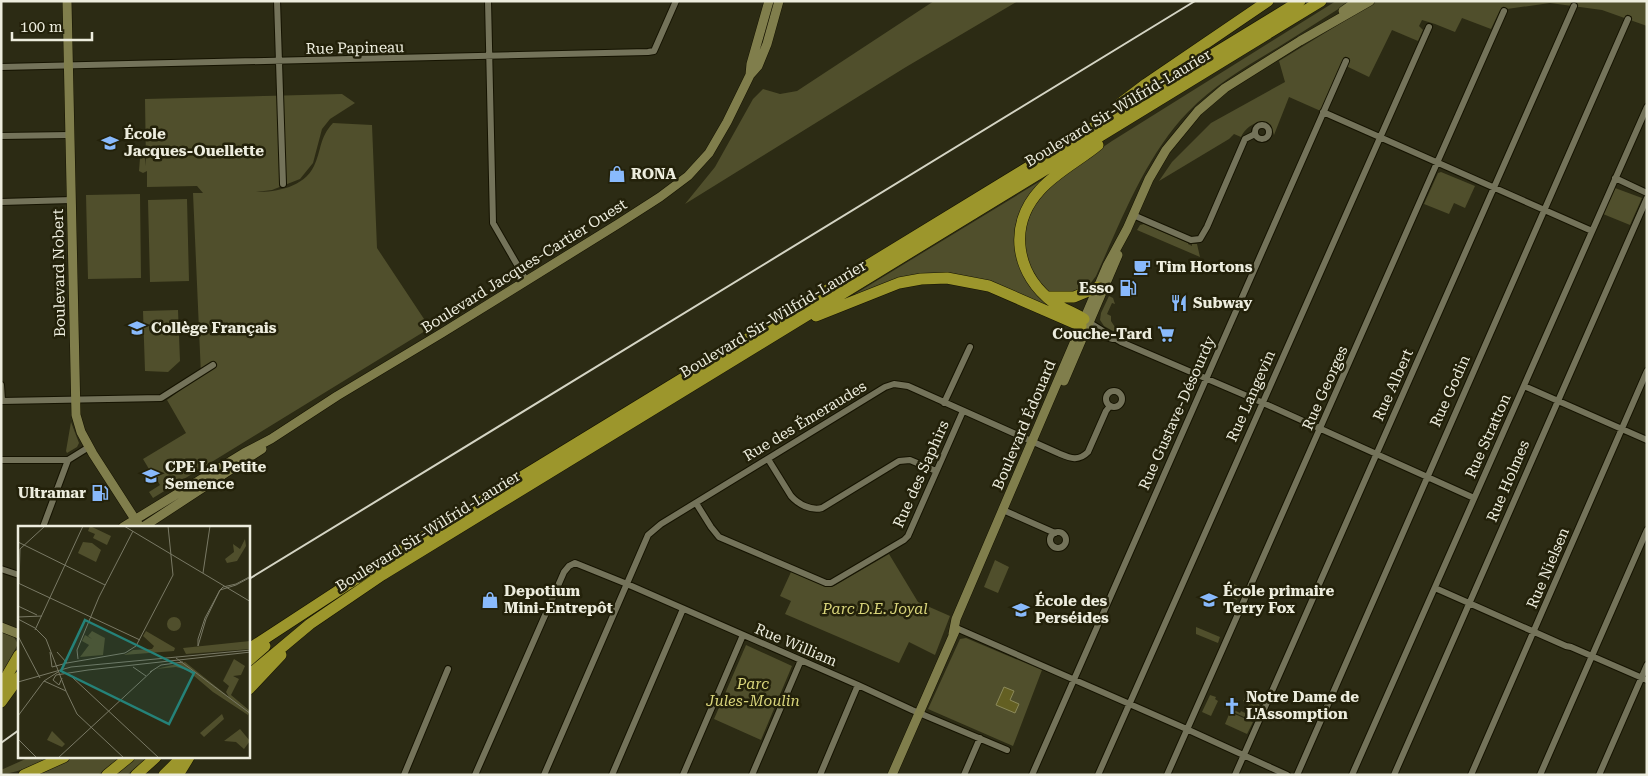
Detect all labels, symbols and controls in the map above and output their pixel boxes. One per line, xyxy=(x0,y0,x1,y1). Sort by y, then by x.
scale bar xyxy=(12,10,92,42)
text: 100 m xyxy=(20,18,63,36)
street label: Rue Papineau xyxy=(305,38,405,58)
street label: Boulevard Sir-Wilfrid-Laurier xyxy=(1022,45,1214,171)
place label: École Jacques-Ouellette xyxy=(124,124,264,160)
school or university icon: École Jacques-Ouellette xyxy=(100,133,120,153)
shop icon: RONA xyxy=(607,164,627,184)
place label: RONA xyxy=(631,165,676,183)
street label: Boulevard Jacques-Cartier Ouest xyxy=(418,195,630,337)
street label: Boulevard Nobert xyxy=(49,208,69,337)
street label: Boulevard Sir-Wilfrid-Laurier xyxy=(677,256,869,382)
cafe icon: Tim Hortons xyxy=(1132,257,1152,277)
place label: Tim Hortons xyxy=(1156,258,1253,276)
fuel station icon: Esso xyxy=(1118,278,1138,298)
place label: Esso xyxy=(1079,279,1114,297)
restaurant icon: Subway xyxy=(1169,293,1189,313)
place label: Subway xyxy=(1193,294,1252,312)
school or university icon: Collège Français xyxy=(127,318,147,338)
place label: Collège Français xyxy=(151,319,277,337)
supermarket icon: Couche-Tard xyxy=(1156,324,1176,344)
place label: Couche-Tard xyxy=(1052,325,1152,343)
street label: Rue Gustave-Désourdy xyxy=(1135,333,1219,493)
street label: Rue Georges xyxy=(1298,343,1352,433)
street label: Rue Albert xyxy=(1369,346,1417,424)
street label: Rue Langevin xyxy=(1223,347,1279,444)
street label: Rue Godin xyxy=(1426,352,1474,430)
street label: Boulevard Édouard xyxy=(989,357,1060,492)
street label: Rue des Émeraudes xyxy=(740,377,870,465)
street label: Rue Stratton xyxy=(1461,391,1515,481)
street label: Rue des Saphirs xyxy=(889,418,953,530)
street label: Rue Holmes xyxy=(1483,438,1533,524)
place label: CPE La Petite Semence xyxy=(165,458,266,493)
school or university icon: CPE La Petite Semence xyxy=(141,466,161,486)
street label: Boulevard Sir-Wilfrid-Laurier xyxy=(333,467,523,595)
fuel station icon: Ultramar xyxy=(90,483,110,503)
place label: Ultramar xyxy=(18,484,86,502)
street label: Rue Nielsen xyxy=(1523,525,1573,611)
inset map xyxy=(18,526,250,758)
place label: École primaire Terry Fox xyxy=(1223,581,1335,617)
place label: Depotium Mini-Entrepôt xyxy=(504,582,613,617)
shop icon: Depotium Mini-Entrepôt xyxy=(480,590,500,610)
school or university icon: École primaire Terry Fox xyxy=(1199,590,1219,610)
place label: École des Perséides xyxy=(1035,591,1109,627)
park label: Parc D.E. Joyal xyxy=(821,600,928,618)
school or university icon: École des Perséides xyxy=(1011,600,1031,620)
street label: Rue William xyxy=(752,620,840,670)
park label: Parc Jules-Moulin xyxy=(705,675,800,710)
place label: Notre Dame de L'Assomption xyxy=(1246,688,1359,723)
church icon: Notre Dame de L'Assomption xyxy=(1222,696,1242,716)

